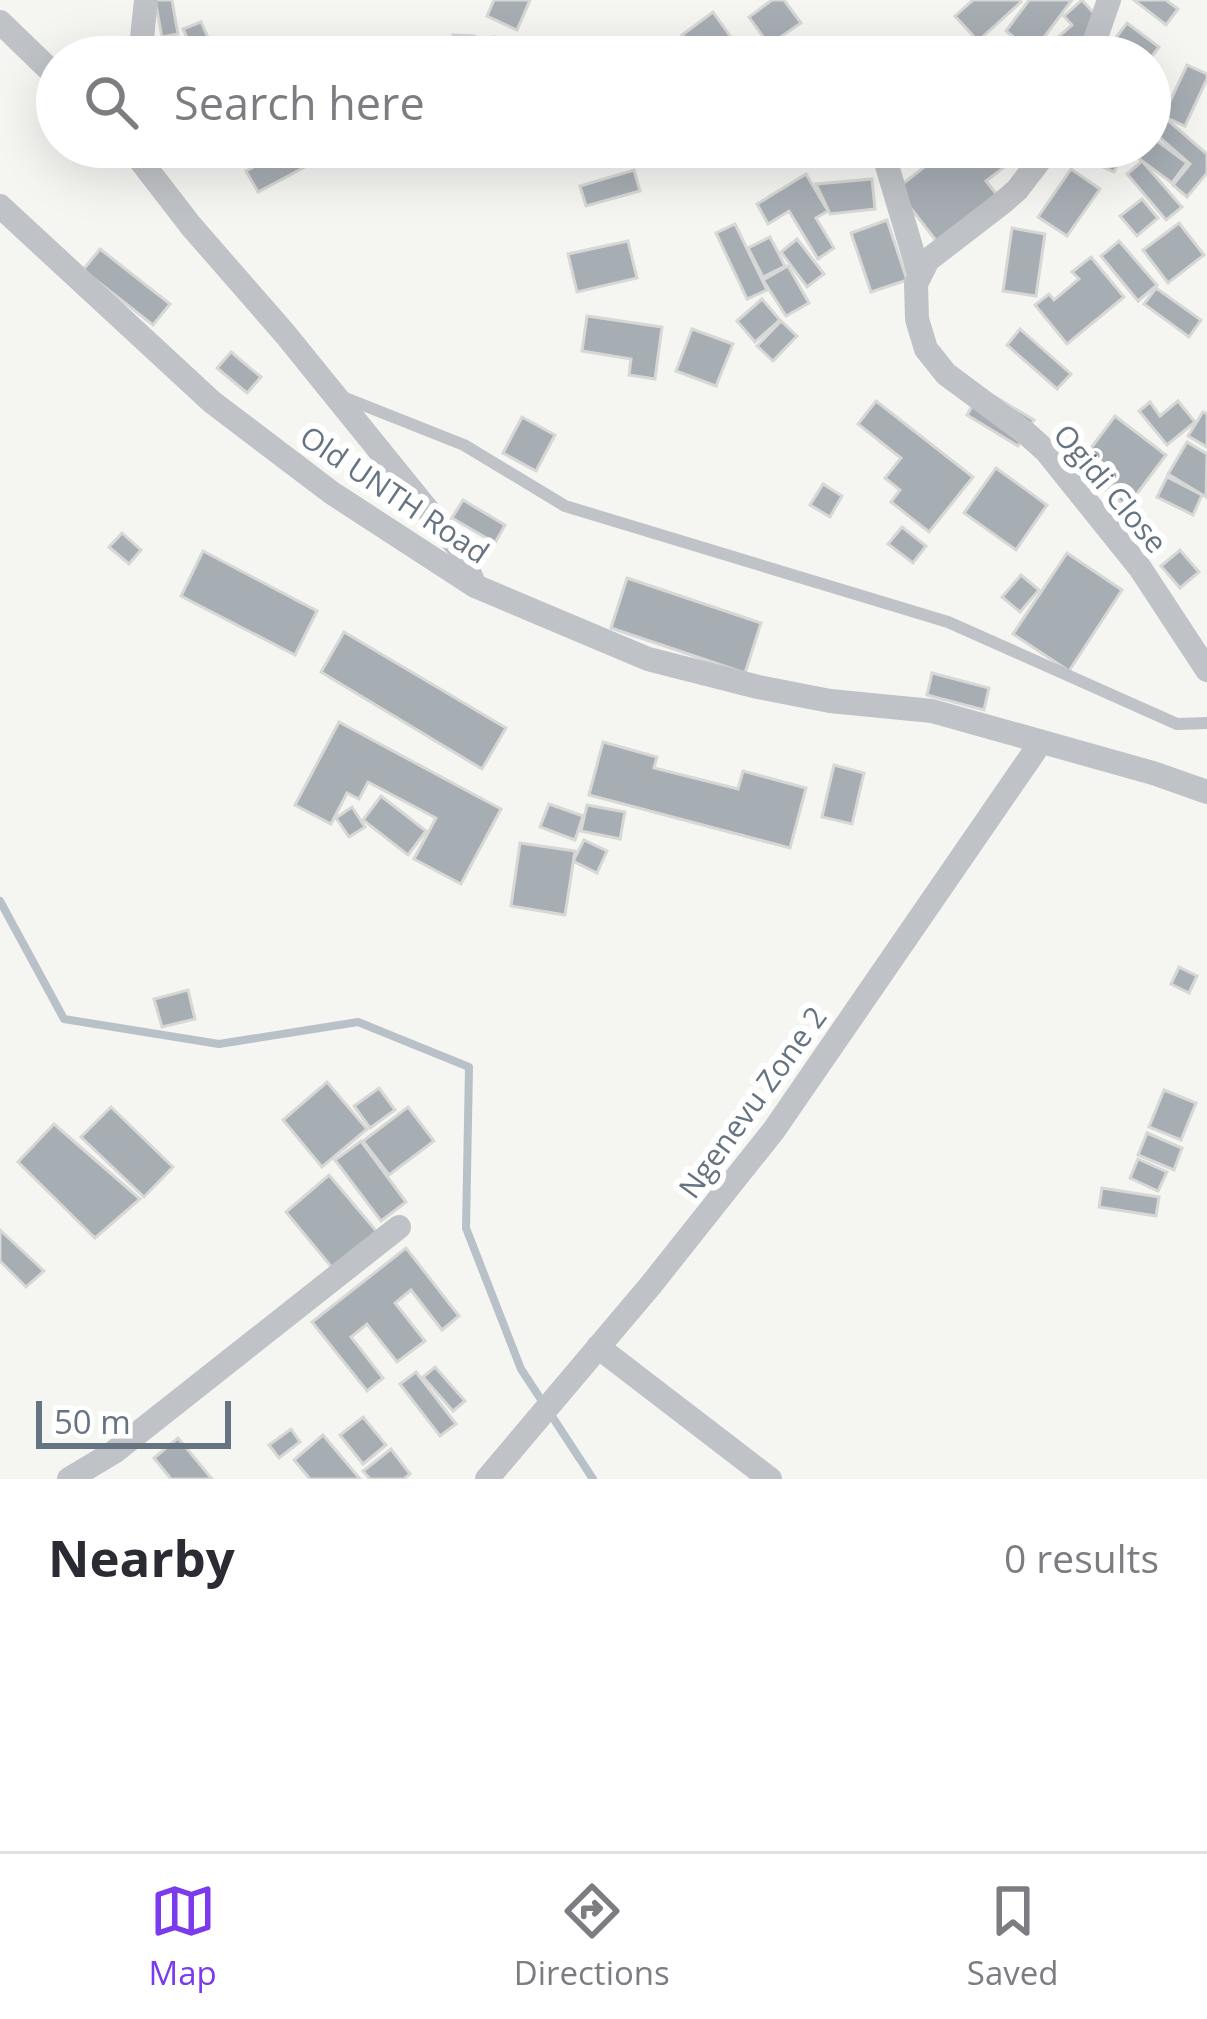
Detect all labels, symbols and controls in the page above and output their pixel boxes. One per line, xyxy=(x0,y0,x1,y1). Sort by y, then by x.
search box xyxy=(36,36,1171,168)
icon: search xyxy=(78,69,144,135)
text: Search here xyxy=(174,72,425,133)
street label: Ogidi Close xyxy=(1045,415,1177,561)
street label: Old UNTH Road xyxy=(293,416,497,572)
street label: Ngenevu Zone 2 xyxy=(669,998,835,1206)
scale bar xyxy=(36,1395,231,1448)
text: 50 m xyxy=(54,1399,131,1444)
text: Nearby xyxy=(48,1522,235,1592)
text: 0 results xyxy=(1004,1531,1159,1584)
tab: Map xyxy=(149,1878,217,1995)
tab: Directions xyxy=(514,1878,670,1995)
tab: Saved xyxy=(967,1878,1058,1995)

